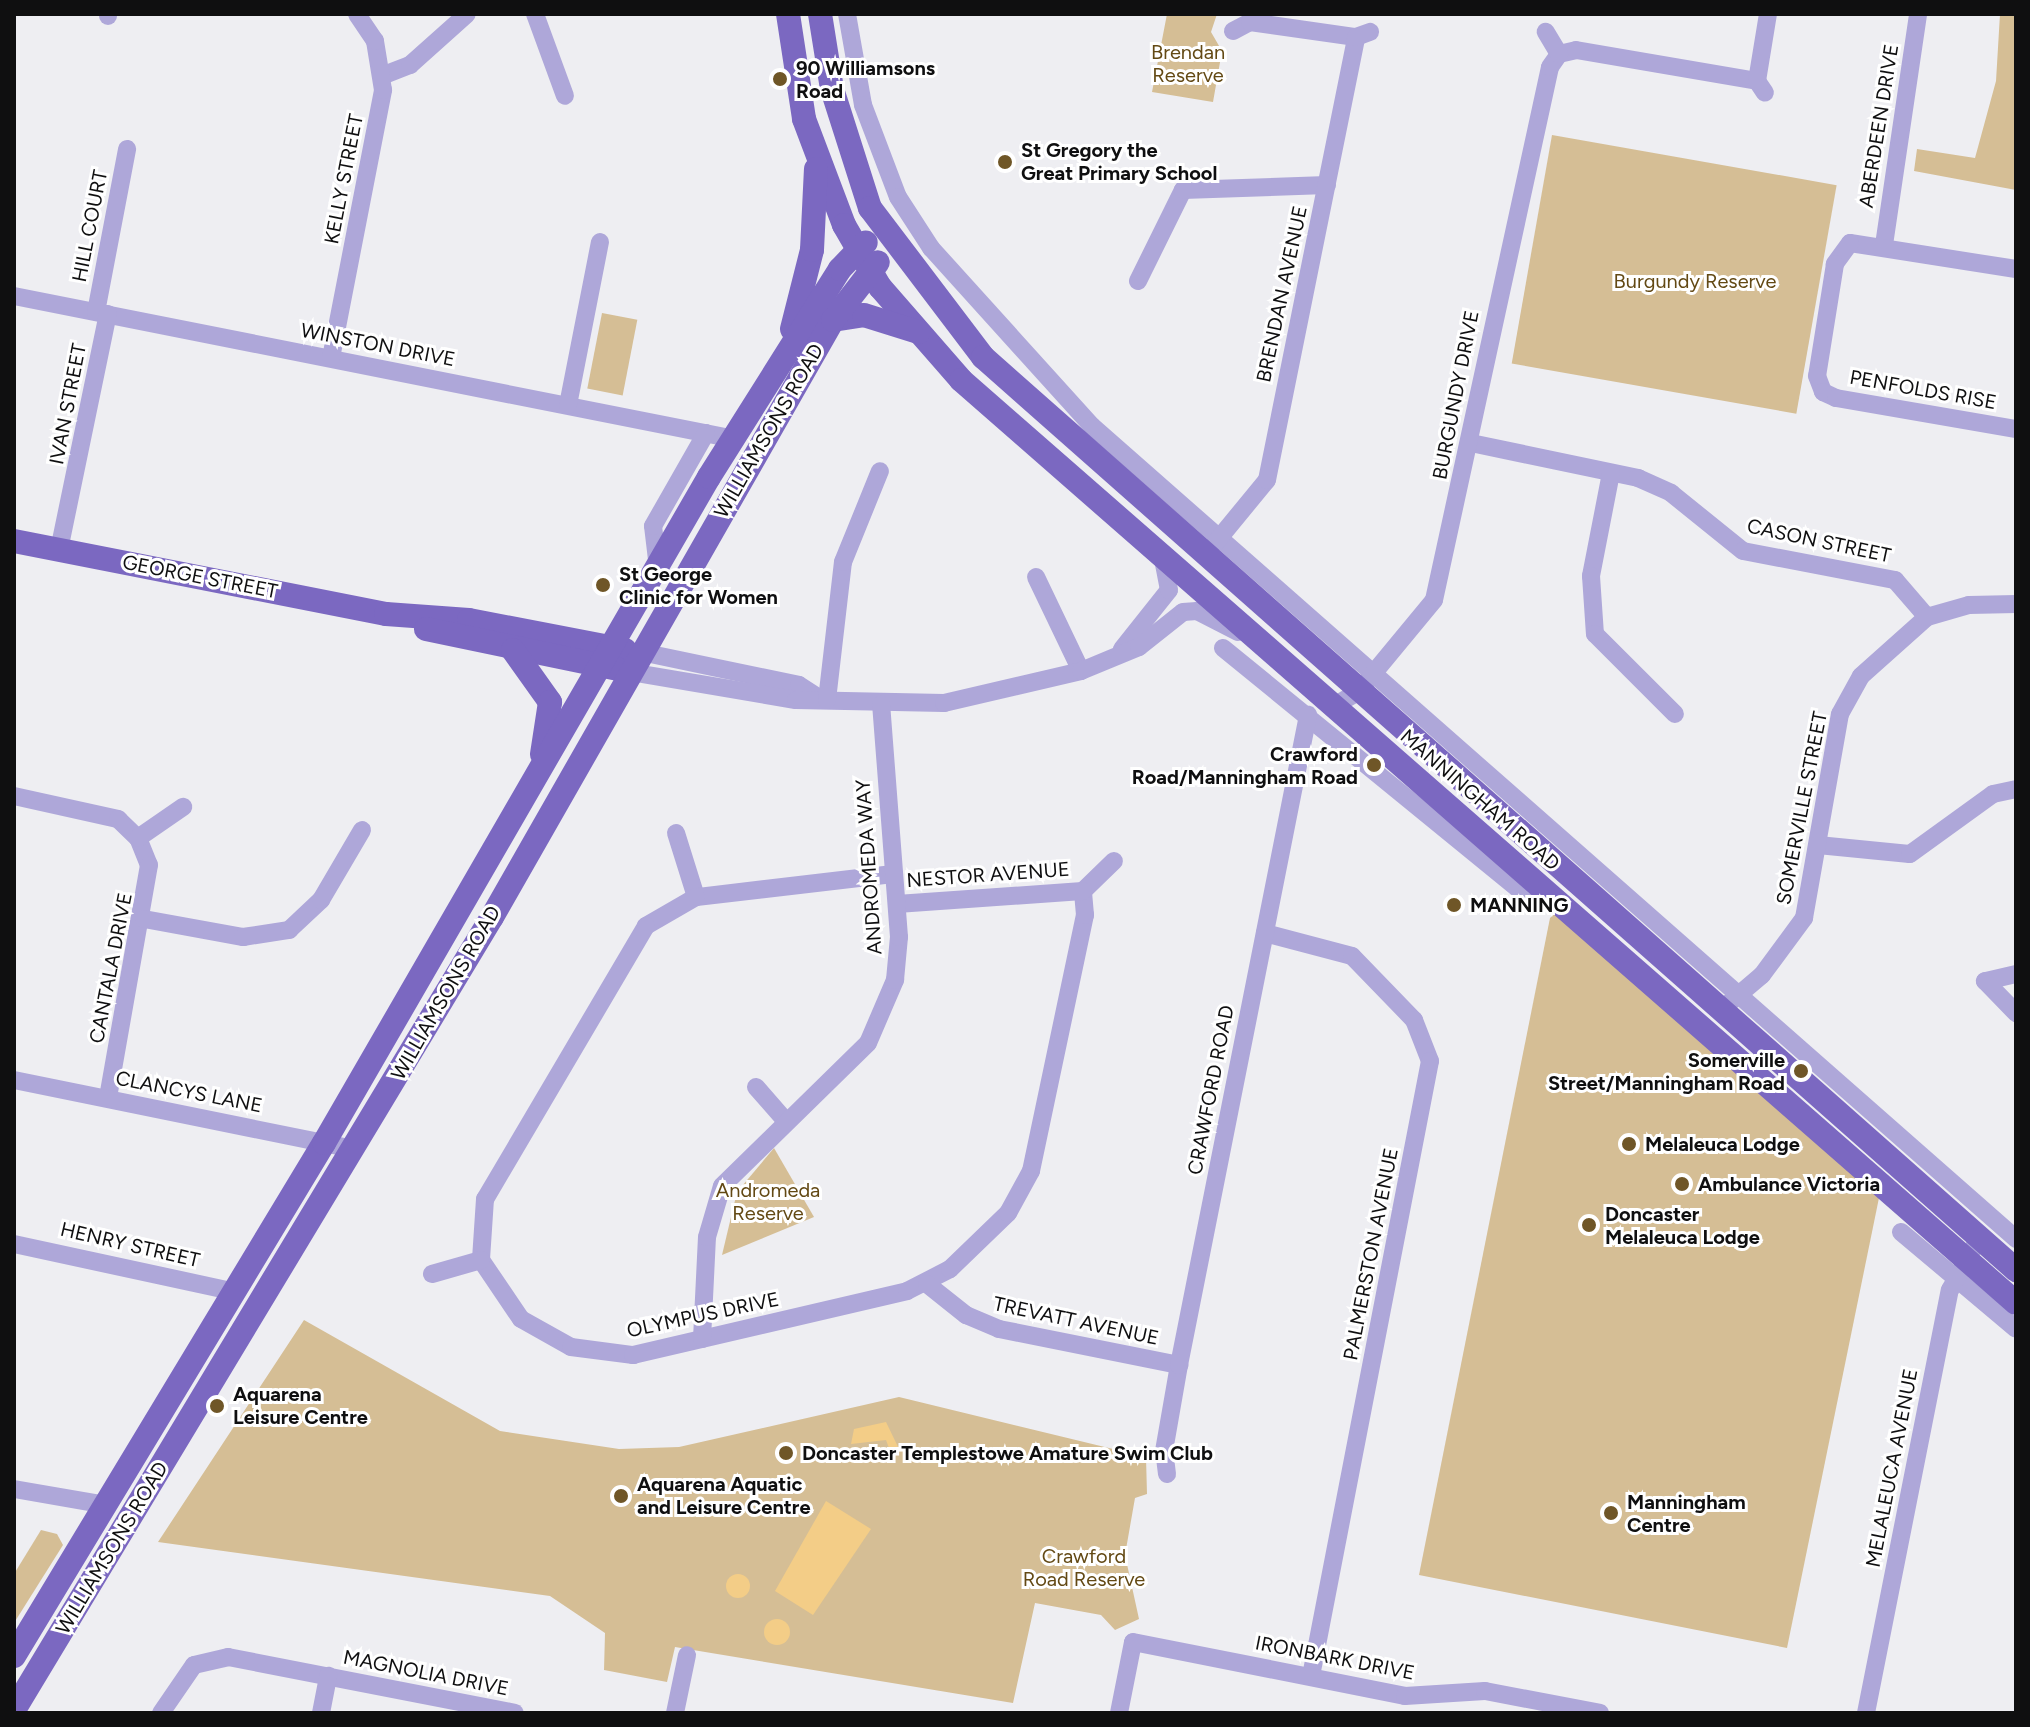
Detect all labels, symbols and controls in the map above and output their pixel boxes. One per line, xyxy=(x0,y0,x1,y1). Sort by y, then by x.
park label: Brendan Reserve xyxy=(1151,41,1225,88)
street label: ABERDEEN DRIVE xyxy=(1854,42,1904,210)
place label: 90 Williamsons Road xyxy=(796,56,935,103)
marker: 90 Williamsons Road xyxy=(771,70,789,88)
street label: KELLY STREET xyxy=(320,112,368,246)
place label: St Gregory the Great Primary School xyxy=(1021,138,1217,185)
marker: St Gregory the Great Primary School xyxy=(996,153,1014,171)
street label: HILL COURT xyxy=(67,168,113,284)
street label: BRENDAN AVENUE xyxy=(1252,204,1312,384)
park label: Burgundy Reserve xyxy=(1614,269,1776,293)
street label: BURGUNDY DRIVE xyxy=(1428,308,1484,482)
street label: WINSTON DRIVE xyxy=(299,318,457,372)
street label: WILLIAMSONS ROAD xyxy=(709,340,829,522)
street label: IVAN STREET xyxy=(44,341,92,467)
street label: PENFOLDS RISE xyxy=(1848,365,1998,415)
street label: CASON STREET xyxy=(1745,514,1893,568)
street label: GEORGE STREET xyxy=(120,550,280,604)
place label: St George Clinic for Women xyxy=(619,562,778,609)
marker: St George Clinic for Women xyxy=(594,576,612,594)
street label: SOMERVILLE STREET xyxy=(1771,709,1833,907)
street label: MANNINGHAM ROAD xyxy=(1395,724,1565,876)
place label: Crawford Road/Manningham Road xyxy=(1132,742,1358,789)
marker: Crawford Road/Manningham Road xyxy=(1365,756,1383,774)
street label: ANDROMEDA WAY xyxy=(851,778,887,956)
street label: NESTOR AVENUE xyxy=(906,857,1070,893)
street label: CANTALA DRIVE xyxy=(85,891,137,1045)
place label: MANNING xyxy=(1470,893,1568,917)
marker: MANNING xyxy=(1445,896,1463,914)
street label: WILLIAMSONS ROAD xyxy=(386,902,506,1084)
street label: CRAWFORD ROAD xyxy=(1183,1003,1239,1177)
place label: Somerville Street/Manningham Road xyxy=(1548,1048,1785,1095)
marker: Somerville Street/Manningham Road xyxy=(1792,1062,1810,1080)
street label: CLANCYS LANE xyxy=(114,1066,264,1118)
place label: Melaleuca Lodge xyxy=(1645,1132,1800,1156)
marker: Melaleuca Lodge xyxy=(1620,1135,1638,1153)
street label: PALMERSTON AVENUE xyxy=(1339,1146,1403,1362)
place label: Ambulance Victoria xyxy=(1698,1172,1880,1196)
marker: Ambulance Victoria xyxy=(1673,1175,1691,1193)
park label: Andromeda Reserve xyxy=(716,1178,820,1225)
place label: Doncaster Melaleuca Lodge xyxy=(1605,1202,1760,1249)
marker: Doncaster Melaleuca Lodge xyxy=(1580,1216,1598,1234)
street label: HENRY STREET xyxy=(58,1217,202,1273)
street label: OLYMPUS DRIVE xyxy=(625,1287,781,1343)
street label: TREVATT AVENUE xyxy=(991,1292,1161,1350)
street label: MELALEUCA AVENUE xyxy=(1861,1367,1923,1569)
place label: Aquarena Leisure Centre xyxy=(233,1382,368,1429)
marker: Aquarena Leisure Centre xyxy=(208,1397,226,1415)
place label: Doncaster Templestowe Amature Swim Club xyxy=(802,1441,1213,1465)
marker: Doncaster Templestowe Amature Swim Club xyxy=(777,1444,795,1462)
street label: WILLIAMSONS ROAD xyxy=(51,1457,173,1639)
place label: Aquarena Aquatic and Leisure Centre xyxy=(637,1472,810,1519)
marker: Aquarena Aquatic and Leisure Centre xyxy=(612,1487,630,1505)
place label: Manningham Centre xyxy=(1627,1490,1746,1537)
marker: Manningham Centre xyxy=(1602,1504,1620,1522)
park label: Crawford Road Reserve xyxy=(1023,1544,1145,1591)
street label: IRONBARK DRIVE xyxy=(1253,1631,1417,1685)
street label: MAGNOLIA DRIVE xyxy=(341,1645,511,1701)

